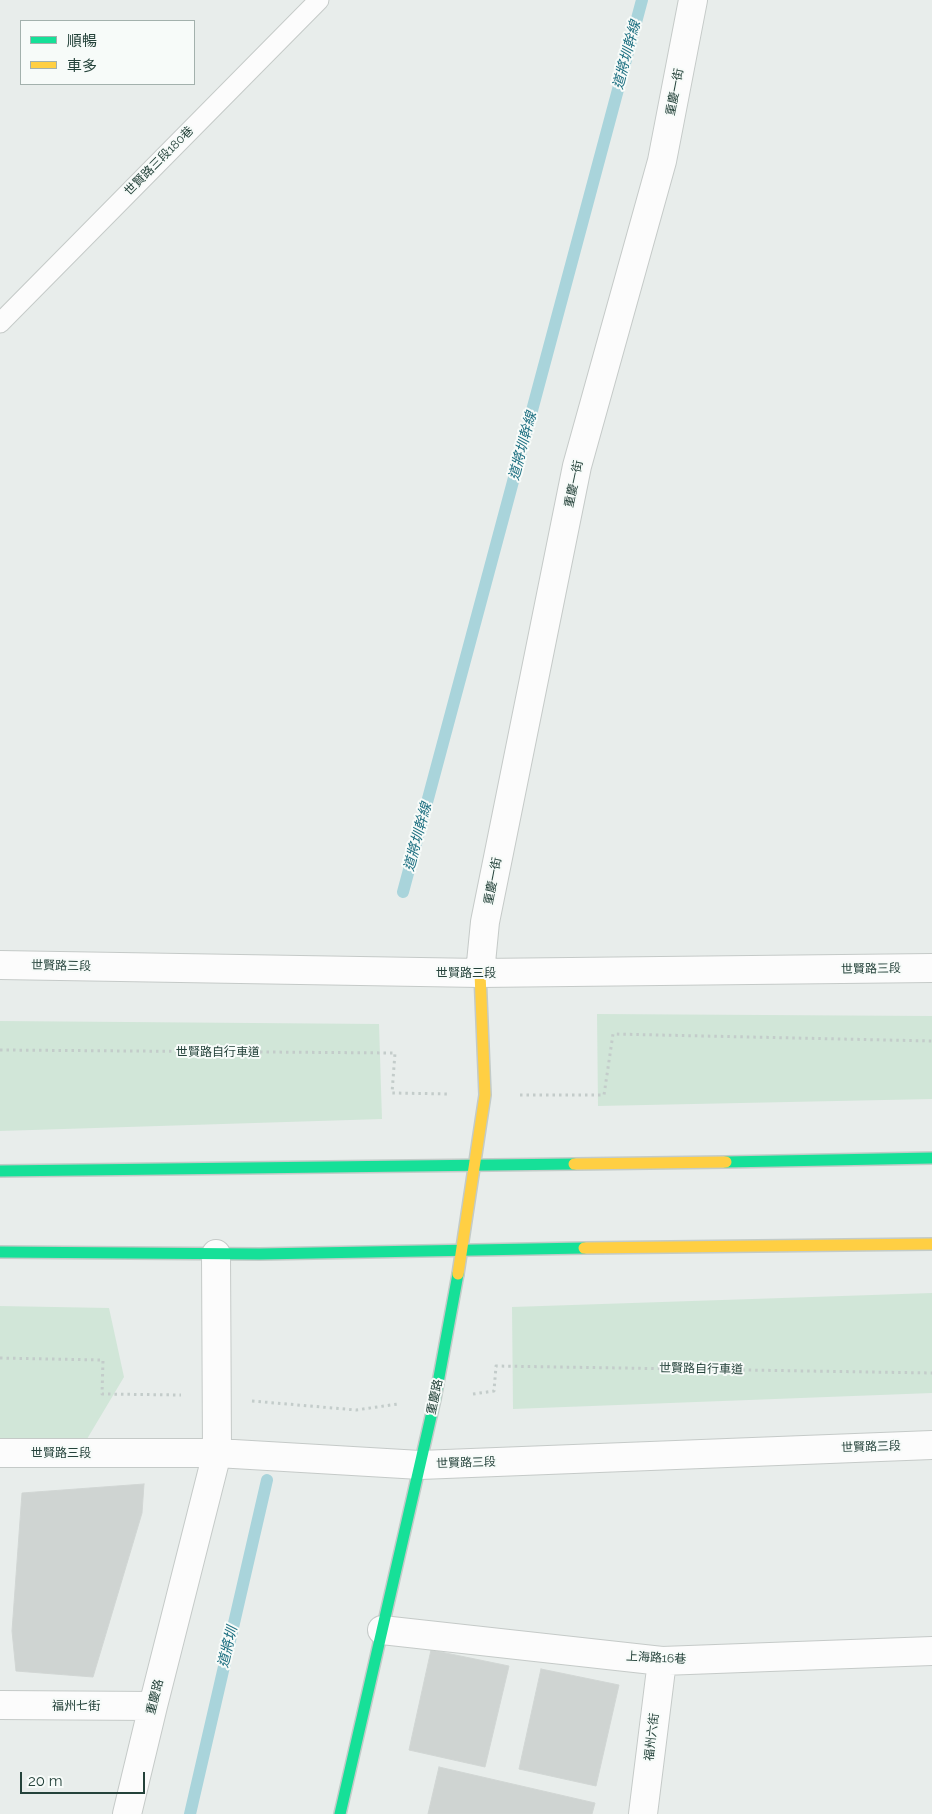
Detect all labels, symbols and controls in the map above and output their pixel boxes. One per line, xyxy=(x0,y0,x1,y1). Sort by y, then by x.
water label: 道將圳幹線 xyxy=(610,19,644,91)
legend xyxy=(20,20,195,85)
text: 順暢 xyxy=(67,32,97,50)
text: 車多 xyxy=(67,57,97,75)
street label: 重慶一街 xyxy=(663,67,687,117)
street label: 世賢路三段180巷 xyxy=(122,124,196,198)
water label: 道將圳幹線 xyxy=(506,410,540,482)
street label: 重慶一街 xyxy=(562,459,586,509)
water label: 道將圳幹線 xyxy=(401,801,435,873)
street label: 重慶一街 xyxy=(481,856,505,906)
street label: 世賢路三段 xyxy=(31,958,91,974)
street label: 世賢路三段 xyxy=(841,961,901,977)
street label: 世賢路三段 xyxy=(436,966,496,980)
street label: 世賢路自行車道 xyxy=(176,1045,260,1059)
street label: 世賢路自行車道 xyxy=(659,1361,743,1377)
street label: 重慶路 xyxy=(424,1378,446,1416)
street label: 世賢路三段 xyxy=(841,1439,901,1455)
street label: 世賢路三段 xyxy=(31,1446,91,1460)
street label: 世賢路三段 xyxy=(436,1455,496,1471)
water label: 道將圳 xyxy=(215,1625,241,1669)
street label: 上海路16巷 xyxy=(625,1649,687,1667)
street label: 重慶路 xyxy=(144,1678,166,1716)
street label: 福州七街 xyxy=(52,1699,100,1713)
street label: 福州六街 xyxy=(642,1712,662,1762)
scale bar xyxy=(22,1762,148,1794)
text: 20 m xyxy=(28,1772,63,1790)

